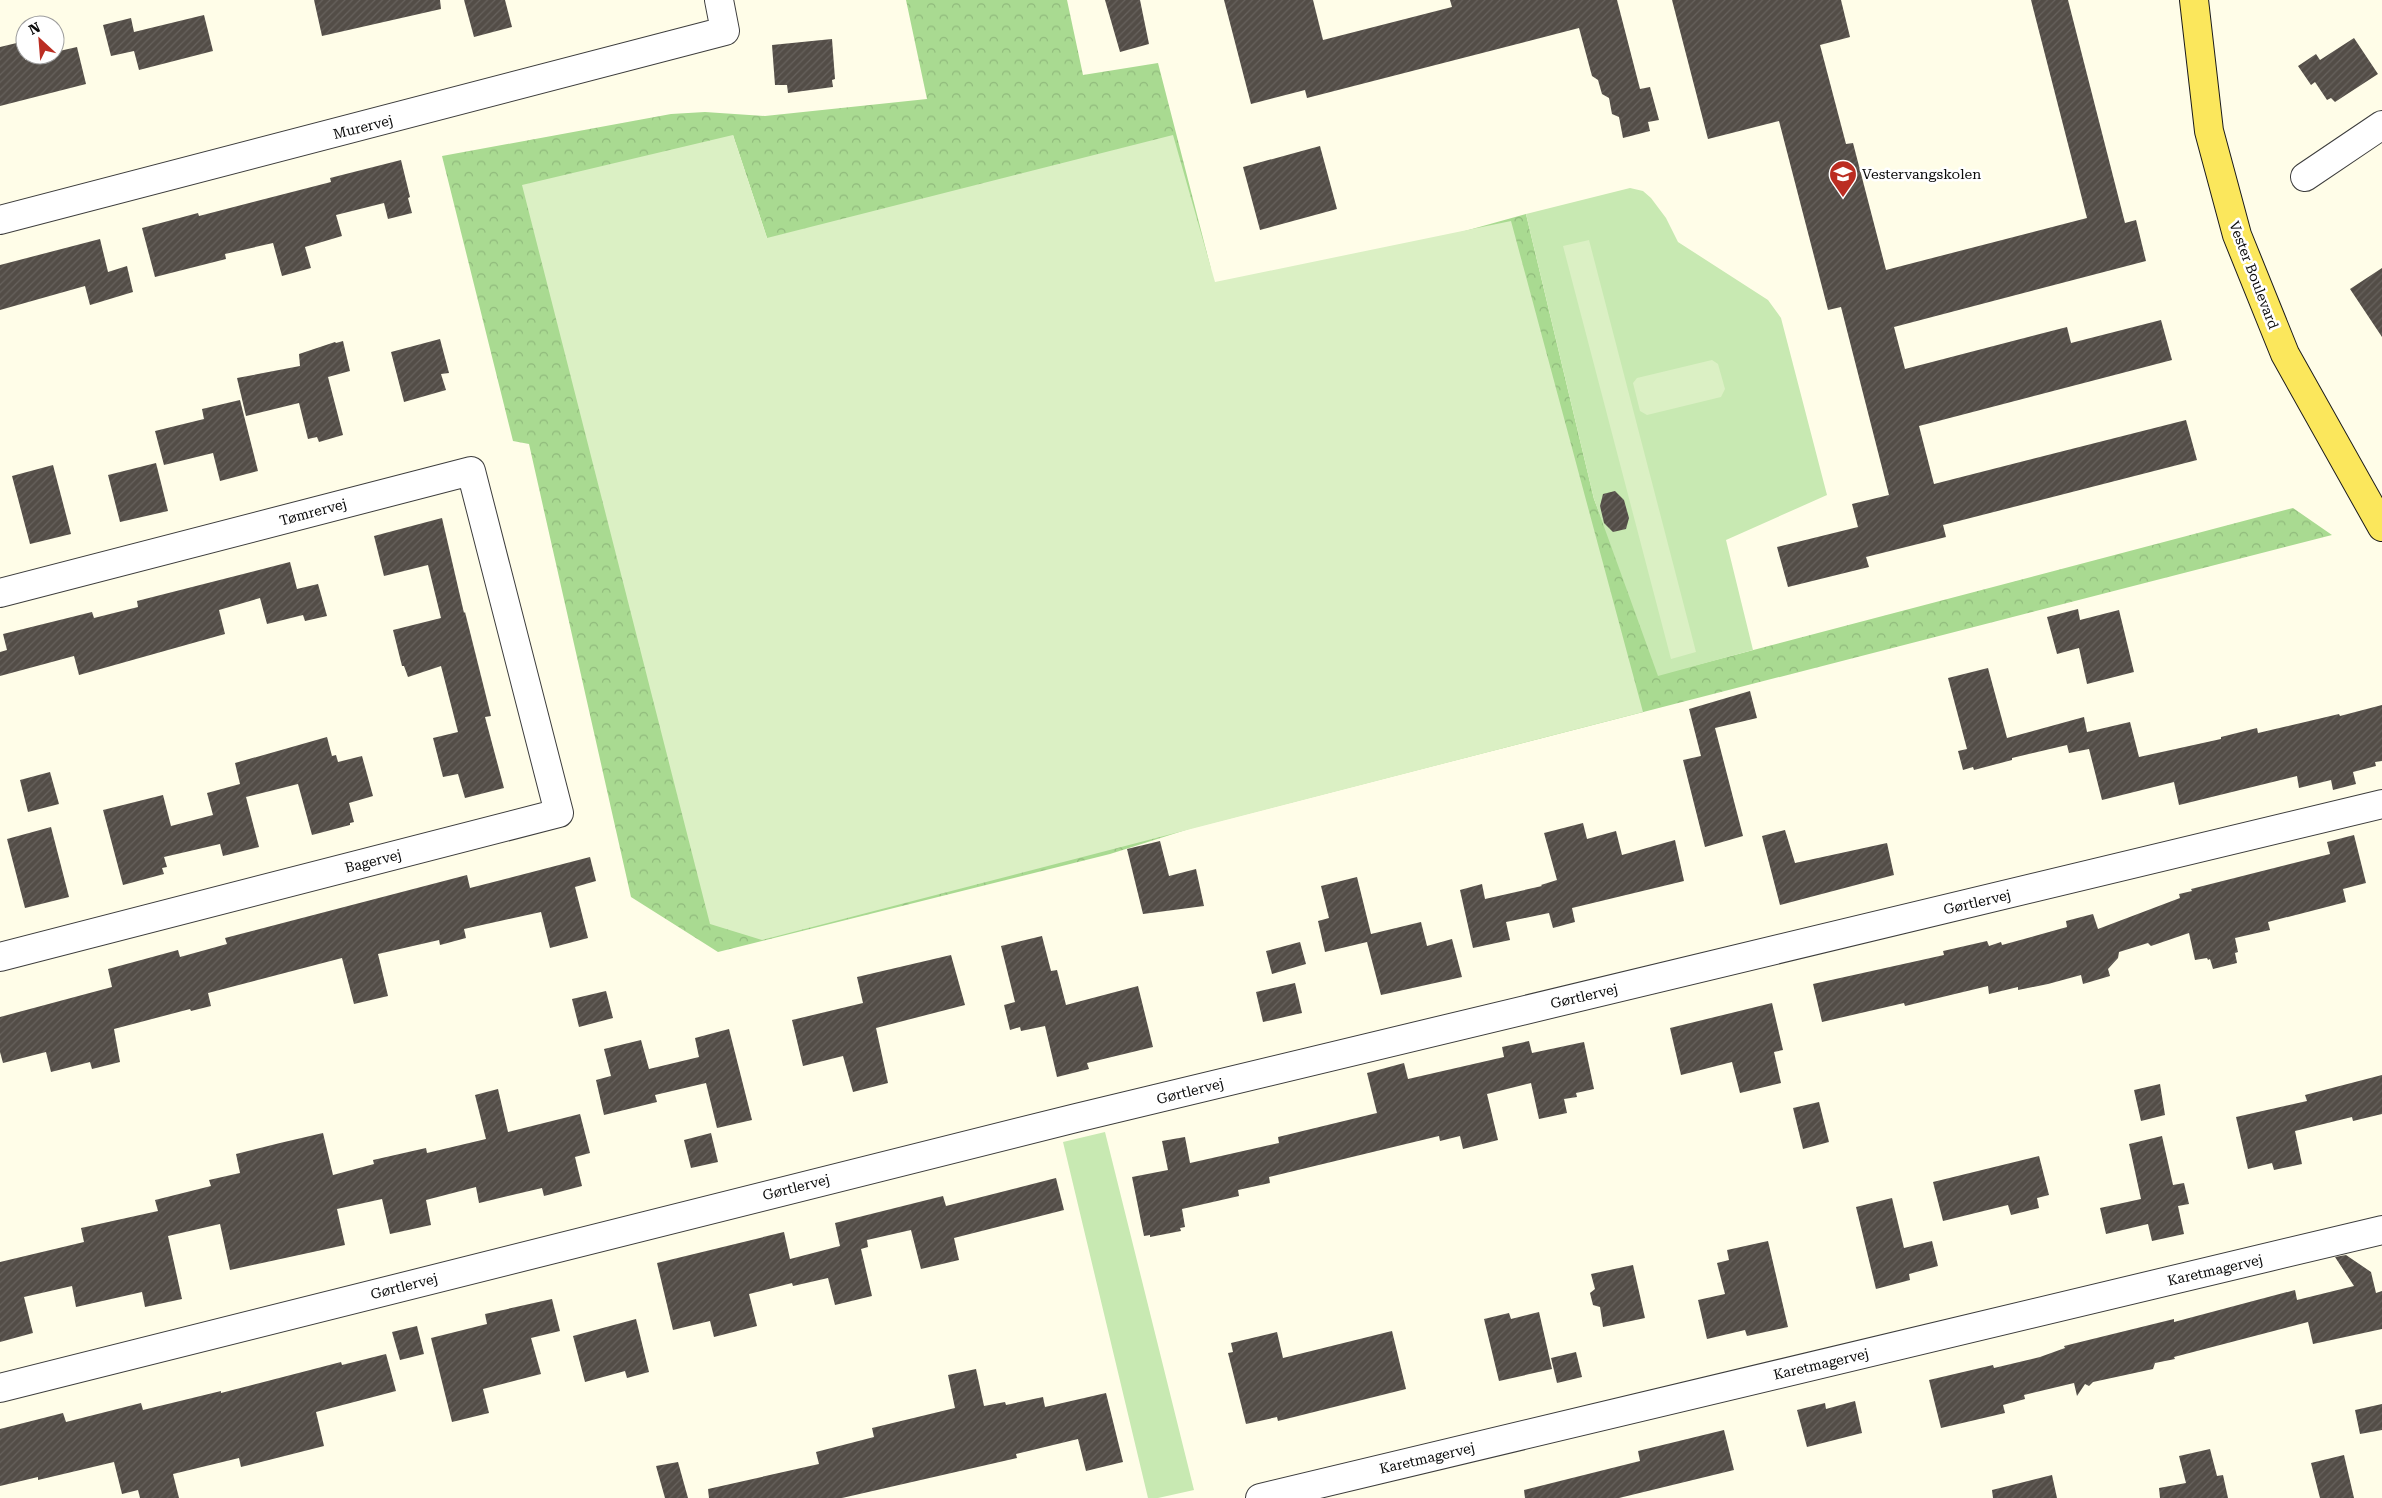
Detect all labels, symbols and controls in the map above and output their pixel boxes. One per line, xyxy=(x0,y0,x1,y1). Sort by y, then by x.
north arrow xyxy=(15,15,65,65)
text: N xyxy=(26,19,43,38)
street label: Murervej xyxy=(331,112,395,142)
school or university icon: Vestervangskolen xyxy=(1828,159,1858,198)
place label: Vestervangskolen xyxy=(1862,166,1981,182)
street label: Vester Boulevard xyxy=(2226,219,2282,331)
street label: Tømrervej xyxy=(278,495,348,529)
street label: Bagervej xyxy=(343,846,403,876)
street label: Gørtlervej xyxy=(1942,886,2012,918)
street label: Gørtlervej xyxy=(1549,980,1619,1012)
street label: Gørtlervej xyxy=(1155,1075,1225,1107)
street label: Gørtlervej xyxy=(761,1171,831,1203)
street label: Karetmagervej xyxy=(2166,1251,2264,1289)
street label: Gørtlervej xyxy=(369,1270,439,1302)
street label: Karetmagervej xyxy=(1772,1345,1870,1383)
street label: Karetmagervej xyxy=(1378,1439,1476,1477)

